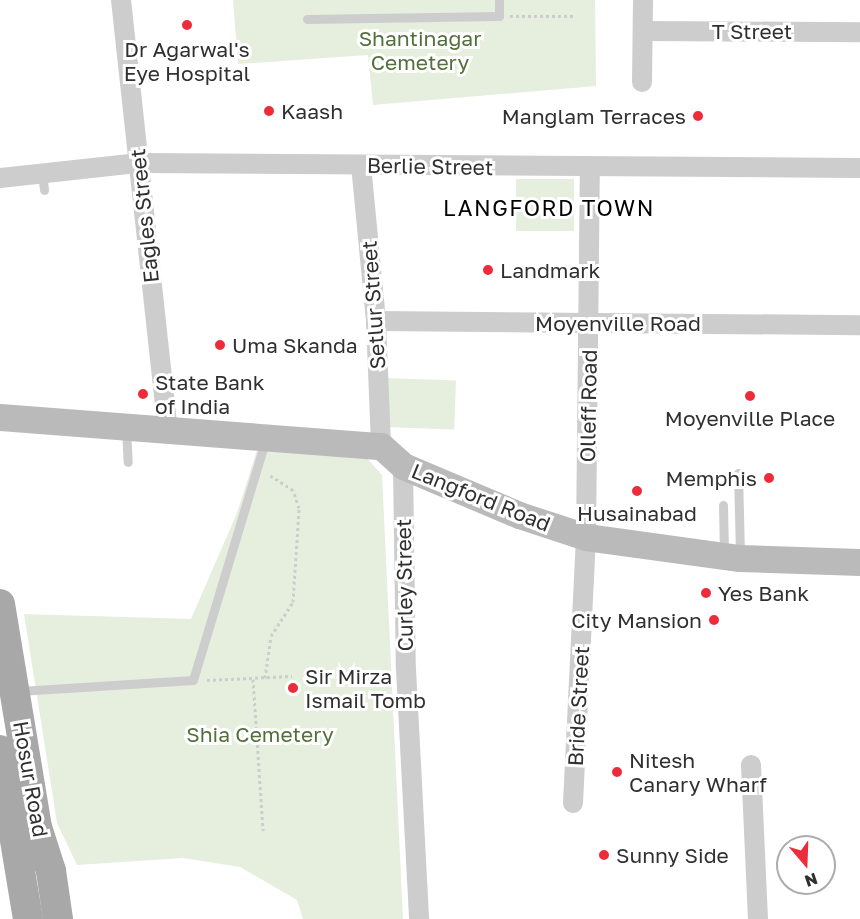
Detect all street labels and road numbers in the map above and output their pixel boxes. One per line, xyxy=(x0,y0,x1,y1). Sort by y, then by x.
street label: T Street xyxy=(712,18,792,44)
street label: Eagles Street xyxy=(124,148,164,284)
street label: Berlie Street xyxy=(367,152,493,180)
street label: Setlur Street xyxy=(356,240,390,370)
street label: Moyenville Road xyxy=(535,310,701,336)
street label: Olleff Road xyxy=(574,349,602,463)
street label: Langford Road xyxy=(408,458,554,536)
street label: Curley Street xyxy=(390,518,418,652)
street label: Bride Street xyxy=(562,645,594,767)
street label: Hosur Road xyxy=(8,719,54,839)

